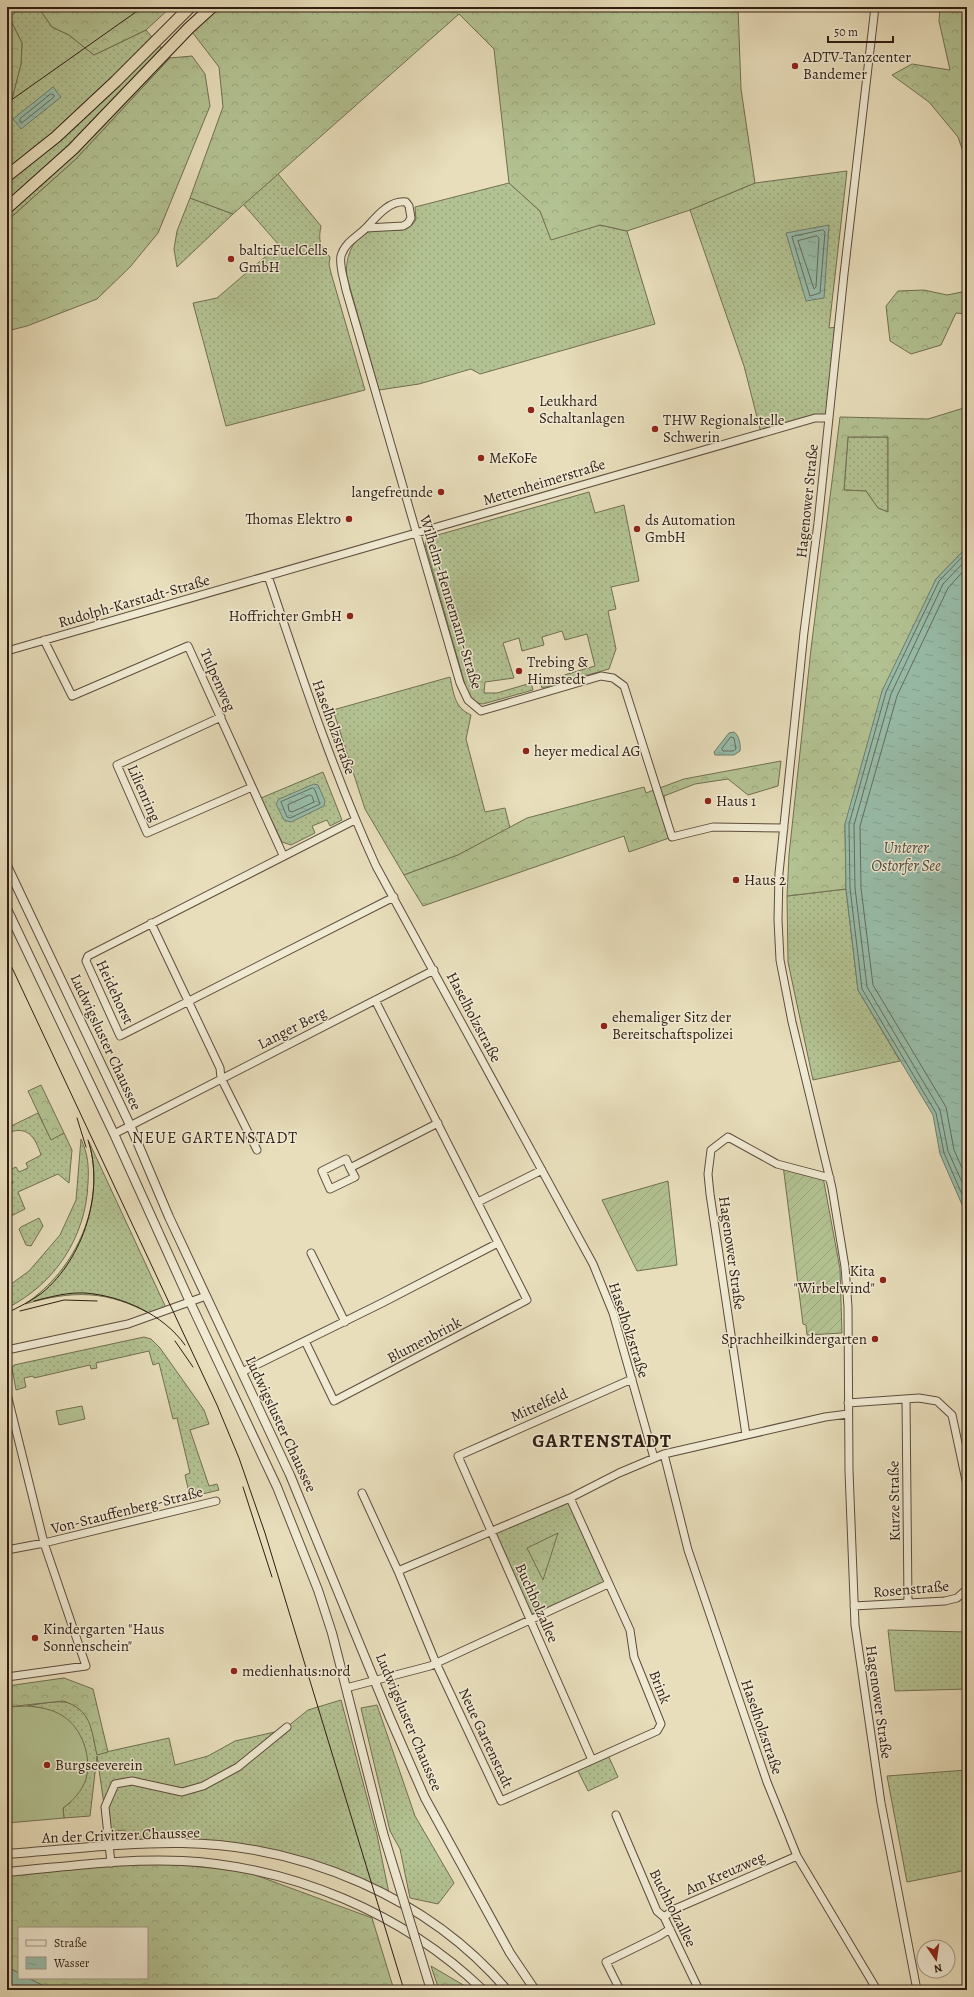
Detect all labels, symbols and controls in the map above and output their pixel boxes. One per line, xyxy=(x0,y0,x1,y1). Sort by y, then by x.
scale bar xyxy=(828,18,893,44)
text: 50 m xyxy=(834,24,858,40)
place label: ADTV-Tanzcenter Bandemer xyxy=(802,47,911,84)
marker: ADTV-Tanzcenter Bandemer xyxy=(790,61,800,71)
place label: balticFuelCells GmbH xyxy=(239,240,328,277)
marker: balticFuelCells GmbH xyxy=(226,254,236,264)
place label: Leukhard Schaltanlagen xyxy=(539,391,625,428)
marker: Leukhard Schaltanlagen xyxy=(526,405,536,415)
place label: THW Regionalstelle Schwerin xyxy=(663,410,785,447)
marker: THW Regionalstelle Schwerin xyxy=(650,424,660,434)
street label: Hagenower Straße xyxy=(791,443,823,559)
place label: MeKoFe xyxy=(489,448,538,468)
marker: MeKoFe xyxy=(476,453,486,463)
street label: Mettenheimerstraße xyxy=(480,454,608,510)
place label: langefreunde xyxy=(352,482,433,502)
marker: langefreunde xyxy=(436,487,446,497)
place label: Thomas Elektro xyxy=(245,509,341,529)
place label: ds Automation GmbH xyxy=(645,510,735,547)
street label: Wilhelm-Hennemann-Straße xyxy=(415,512,487,692)
marker: Thomas Elektro xyxy=(344,514,354,524)
marker: ds Automation GmbH xyxy=(632,524,642,534)
street label: Rudolph-Karstadt-Straße xyxy=(56,570,212,632)
place label: Hoffrichter GmbH xyxy=(229,606,342,626)
marker: Hoffrichter GmbH xyxy=(345,611,355,621)
street label: Tulpenweg xyxy=(195,646,241,715)
place label: Trebing & Himstedt xyxy=(527,652,589,689)
marker: Trebing & Himstedt xyxy=(514,666,524,676)
street label: Haselholzstraße xyxy=(308,677,361,777)
place label: heyer medical AG xyxy=(534,741,641,761)
marker: heyer medical AG xyxy=(521,746,531,756)
street label: Lilienring xyxy=(123,761,166,825)
place label: Haus 1 xyxy=(716,791,756,811)
marker: Haus 1 xyxy=(703,796,713,806)
water label: Unterer Ostorfer See xyxy=(871,837,941,877)
place label: Haus 2 xyxy=(744,870,786,890)
marker: Haus 2 xyxy=(731,875,741,885)
street label: Heidehorst xyxy=(91,957,139,1028)
street label: Haselholzstraße xyxy=(442,968,506,1066)
street label: Ludwigsluster Chaussee xyxy=(66,971,147,1114)
street label: Langer Berg xyxy=(254,1002,330,1054)
place label: ehemaliger Sitz der Bereitschaftspolizei xyxy=(612,1007,733,1044)
marker: ehemaliger Sitz der Bereitschaftspolizei xyxy=(599,1021,609,1031)
district label: NEUE GARTENSTADT xyxy=(132,1127,298,1149)
street label: Hagenower Straße xyxy=(714,1195,750,1311)
place label: Kita "Wirbelwind" xyxy=(794,1261,875,1298)
marker: Kita "Wirbelwind" xyxy=(878,1275,888,1285)
street label: Haselholzstraße xyxy=(604,1280,654,1381)
street label: Blumenbrink xyxy=(383,1312,465,1368)
place label: Sprachheilkindergarten xyxy=(721,1329,867,1349)
marker: Sprachheilkindergarten xyxy=(870,1334,880,1344)
street label: Ludwigsluster Chaussee xyxy=(241,1353,322,1496)
street label: Mittelfeld xyxy=(507,1383,571,1426)
district label: GARTENSTADT xyxy=(532,1428,672,1454)
street label: Kurze Straße xyxy=(883,1460,905,1541)
street label: Von-Stauffenberg-Straße xyxy=(48,1481,205,1539)
street label: Buchholzallee xyxy=(511,1560,564,1646)
street label: Rosenstraße xyxy=(872,1576,950,1602)
place label: Kindergarten "Haus Sonnenschein" xyxy=(43,1619,165,1656)
marker: Kindergarten "Haus Sonnenschein" xyxy=(30,1633,40,1643)
street label: Hagenower Straße xyxy=(861,1644,897,1760)
street label: Ludwigsluster Chaussee xyxy=(371,1650,447,1794)
place label: medienhaus:nord xyxy=(242,1661,351,1681)
marker: medienhaus:nord xyxy=(229,1666,239,1676)
street label: Brink xyxy=(644,1667,676,1707)
street label: Haselholzstraße xyxy=(736,1677,788,1778)
street label: Neue Gartenstadt xyxy=(454,1685,518,1791)
place label: Burgseeverein xyxy=(55,1755,143,1775)
marker: Burgseeverein xyxy=(42,1760,52,1770)
street label: An der Crivitzer Chaussee xyxy=(40,1822,201,1848)
street label: Am Kreuzweg xyxy=(681,1846,768,1900)
street label: Buchholzallee xyxy=(645,1865,701,1951)
legend xyxy=(18,1927,148,1979)
text: Straße xyxy=(54,1935,87,1951)
north arrow xyxy=(916,1939,956,1979)
text: Wasser xyxy=(53,1955,90,1971)
text: N xyxy=(933,1960,944,1976)

